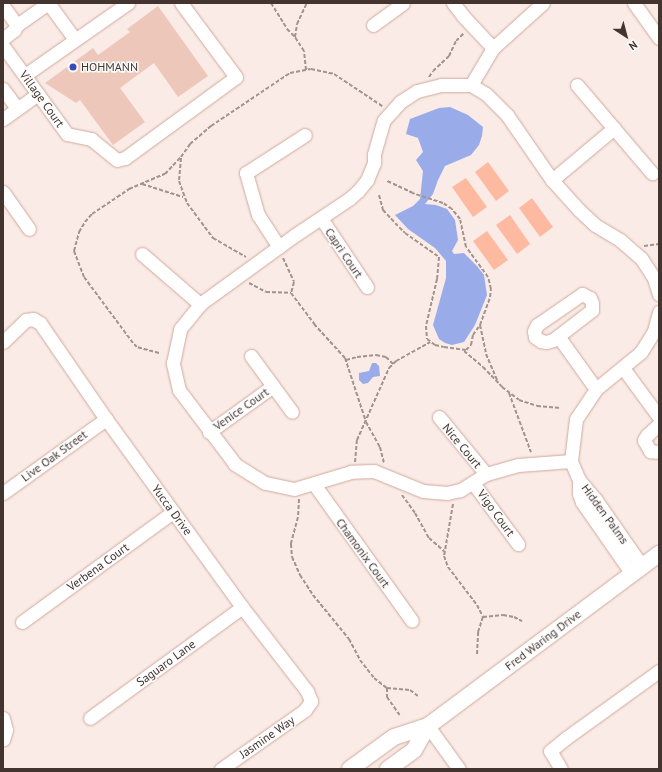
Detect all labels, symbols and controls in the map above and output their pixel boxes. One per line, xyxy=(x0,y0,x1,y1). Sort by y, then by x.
north arrow xyxy=(606,16,646,56)
text: N xyxy=(626,38,640,53)
place label: HOHMANN xyxy=(81,60,138,74)
marker: HOHMANN xyxy=(68,62,78,72)
street label: Village Court xyxy=(17,68,67,130)
street label: Capri Court xyxy=(322,225,366,281)
street label: Venice Court xyxy=(211,385,271,433)
street label: Nice Court xyxy=(439,421,485,471)
street label: Live Oak Street xyxy=(18,427,90,485)
street label: Hidden Palms xyxy=(578,481,632,547)
street label: Yucca Drive xyxy=(149,482,195,538)
street label: Vigo Court xyxy=(474,487,518,539)
street label: Chamonix Court xyxy=(333,515,393,591)
street label: Verbena Court xyxy=(64,540,132,594)
street label: Fred Waring Drive xyxy=(502,607,584,673)
street label: Saguaro Lane xyxy=(134,637,198,689)
street label: Jasmine Way xyxy=(237,713,297,761)

